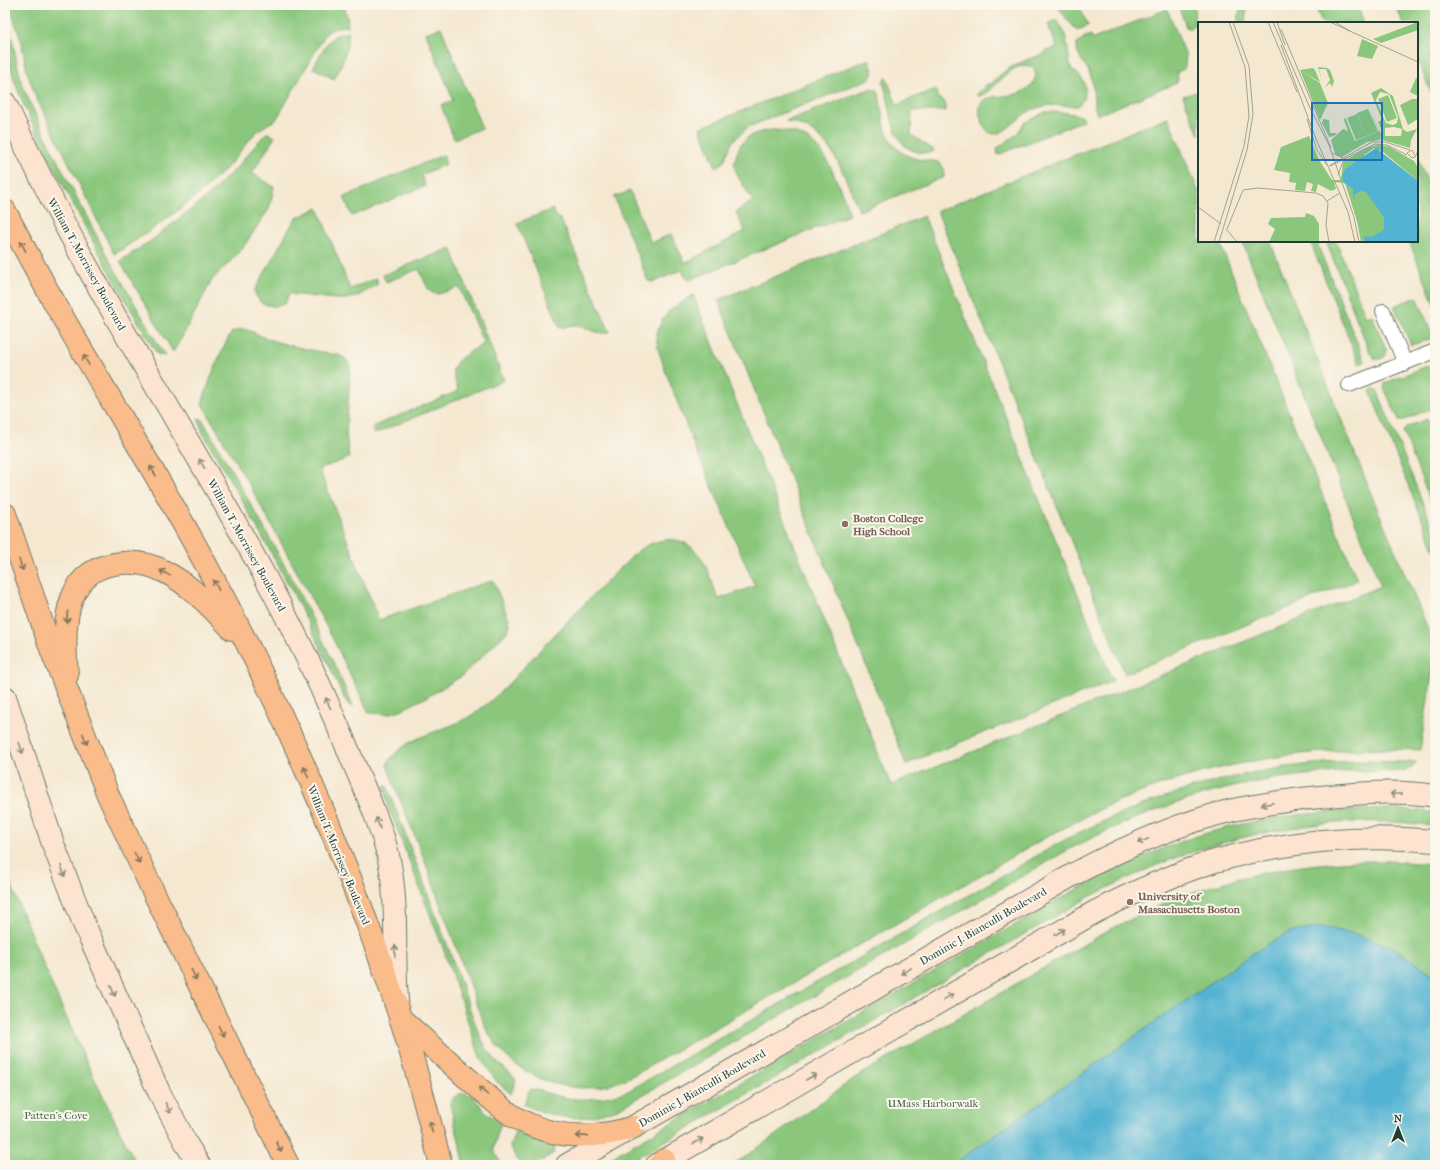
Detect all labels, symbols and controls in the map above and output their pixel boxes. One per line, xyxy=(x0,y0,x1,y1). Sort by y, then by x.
inset map xyxy=(1198,22,1418,242)
street label: William T. Morrissey Boulevard xyxy=(44,195,129,334)
one-way arrow xyxy=(19,241,26,253)
one-way arrow xyxy=(82,354,90,366)
one-way arrow xyxy=(198,459,206,471)
one-way arrow xyxy=(149,465,157,477)
street label: William T. Morrissey Boulevard xyxy=(204,476,289,615)
place label: Boston College High School xyxy=(853,512,924,538)
marker: Boston College High School xyxy=(840,519,850,529)
one-way arrow xyxy=(18,558,25,571)
one-way arrow xyxy=(159,568,171,576)
one-way arrow xyxy=(212,579,220,591)
one-way arrow xyxy=(64,610,71,623)
one-way arrow xyxy=(324,698,331,710)
one-way arrow xyxy=(82,732,90,744)
one-way arrow xyxy=(18,741,25,754)
one-way arrow xyxy=(302,767,309,779)
street label: William T. Morrissey Boulevard xyxy=(304,783,373,928)
one-way arrow xyxy=(1390,790,1403,798)
one-way arrow xyxy=(1261,800,1274,808)
one-way arrow xyxy=(374,818,382,830)
one-way arrow xyxy=(1137,838,1149,845)
one-way arrow xyxy=(134,852,141,864)
one-way arrow xyxy=(60,864,68,876)
street label: Dominic J. Bianculli Boulevard xyxy=(918,884,1050,968)
place label: University of Massachusetts Boston xyxy=(1137,890,1240,916)
marker: University of Massachusetts Boston xyxy=(1125,897,1135,907)
one-way arrow xyxy=(1054,928,1066,936)
one-way arrow xyxy=(391,945,399,958)
one-way arrow xyxy=(900,967,912,975)
one-way arrow xyxy=(190,969,198,981)
one-way arrow xyxy=(110,984,117,996)
one-way arrow xyxy=(942,993,954,1001)
one-way arrow xyxy=(218,1024,225,1036)
street label: Dominic J. Bianculli Boulevard xyxy=(637,1046,769,1130)
one-way arrow xyxy=(805,1072,817,1080)
one-way arrow xyxy=(478,1087,488,1096)
park label: UMass Harborwalk xyxy=(888,1097,979,1110)
one-way arrow xyxy=(165,1102,172,1114)
north arrow xyxy=(1378,1108,1418,1148)
park label: Patten's Cove xyxy=(24,1109,88,1122)
text: N xyxy=(1394,1112,1403,1125)
one-way arrow xyxy=(427,1121,435,1134)
one-way arrow xyxy=(576,1132,589,1139)
one-way arrow xyxy=(692,1137,704,1145)
one-way arrow xyxy=(276,1141,283,1153)

